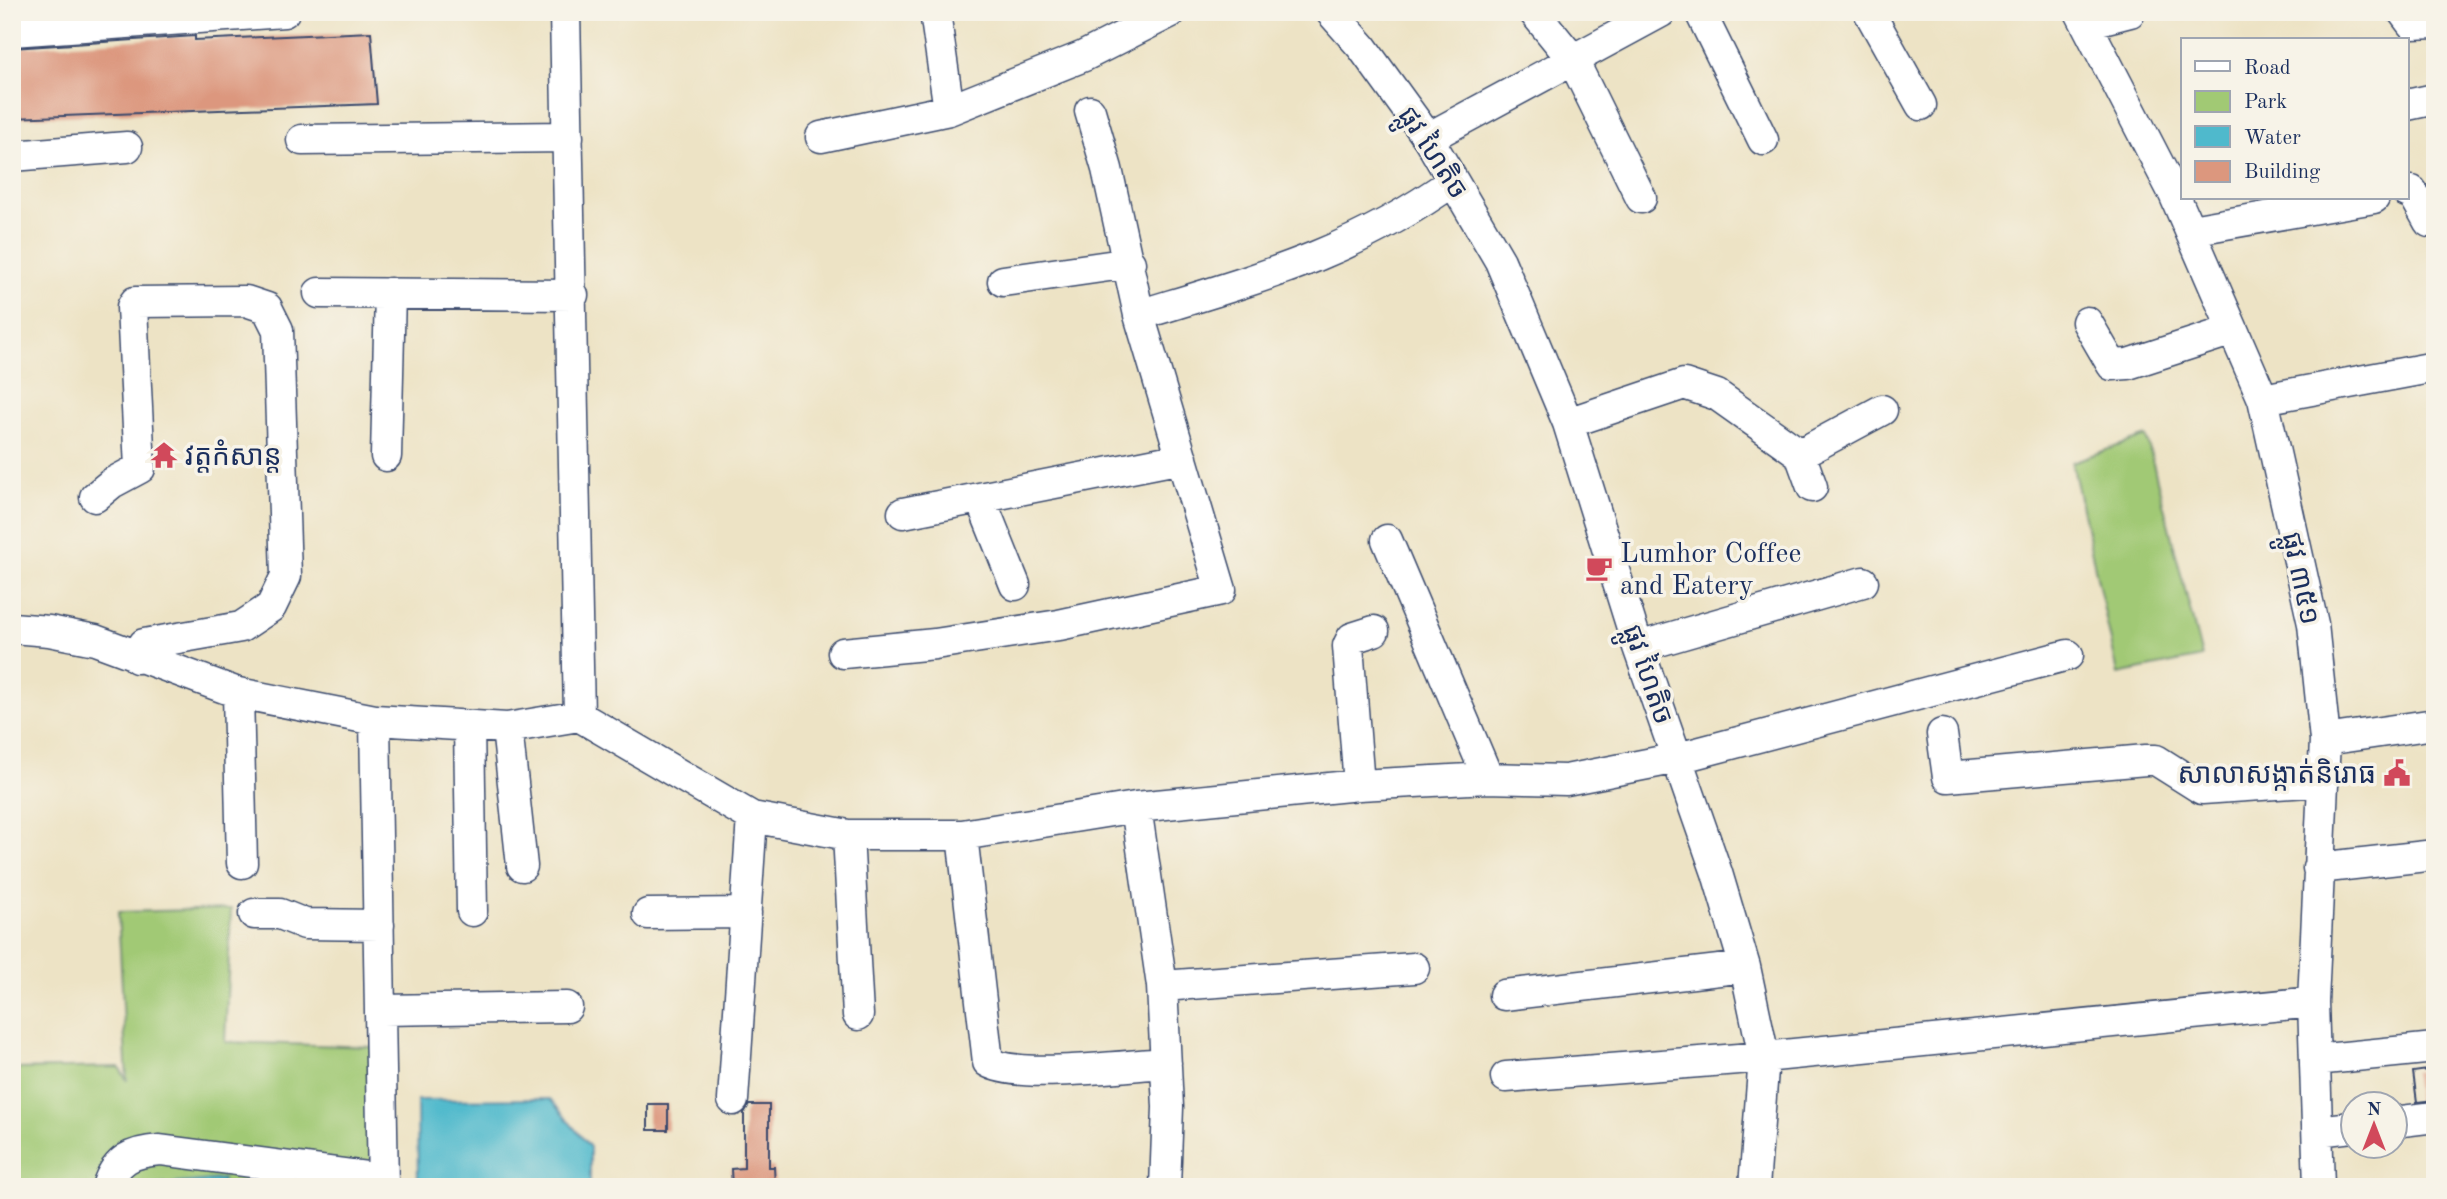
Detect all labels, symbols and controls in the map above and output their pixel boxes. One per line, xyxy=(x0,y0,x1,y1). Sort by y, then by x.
legend xyxy=(2181,38,2408,200)
text: Road xyxy=(2244,58,2291,79)
text: Park xyxy=(2244,92,2287,113)
street label: ផ្លូវ ហៃតិច xyxy=(1385,99,1477,209)
text: Water xyxy=(2244,128,2301,149)
text: Building xyxy=(2244,162,2321,183)
place label: វត្តកំសាន្ត xyxy=(185,439,282,473)
temple icon: វត្តកំសាន្ត xyxy=(149,440,179,470)
street label: ផ្លូវ ៣៥១ xyxy=(2267,530,2323,629)
place label: Lumhor Coffee and Eatery xyxy=(1620,541,1801,601)
cafe icon: Lumhor Coffee and Eatery xyxy=(1584,553,1614,583)
street label: ផ្លូវ ហៃតិច xyxy=(1608,619,1682,731)
place label: សាលាសង្កាត់និរោធ xyxy=(2177,758,2376,791)
public building icon: សាលាសង្កាត់និរោធ xyxy=(2382,758,2412,788)
north arrow xyxy=(2338,1090,2408,1160)
text: N xyxy=(2367,1101,2382,1120)

